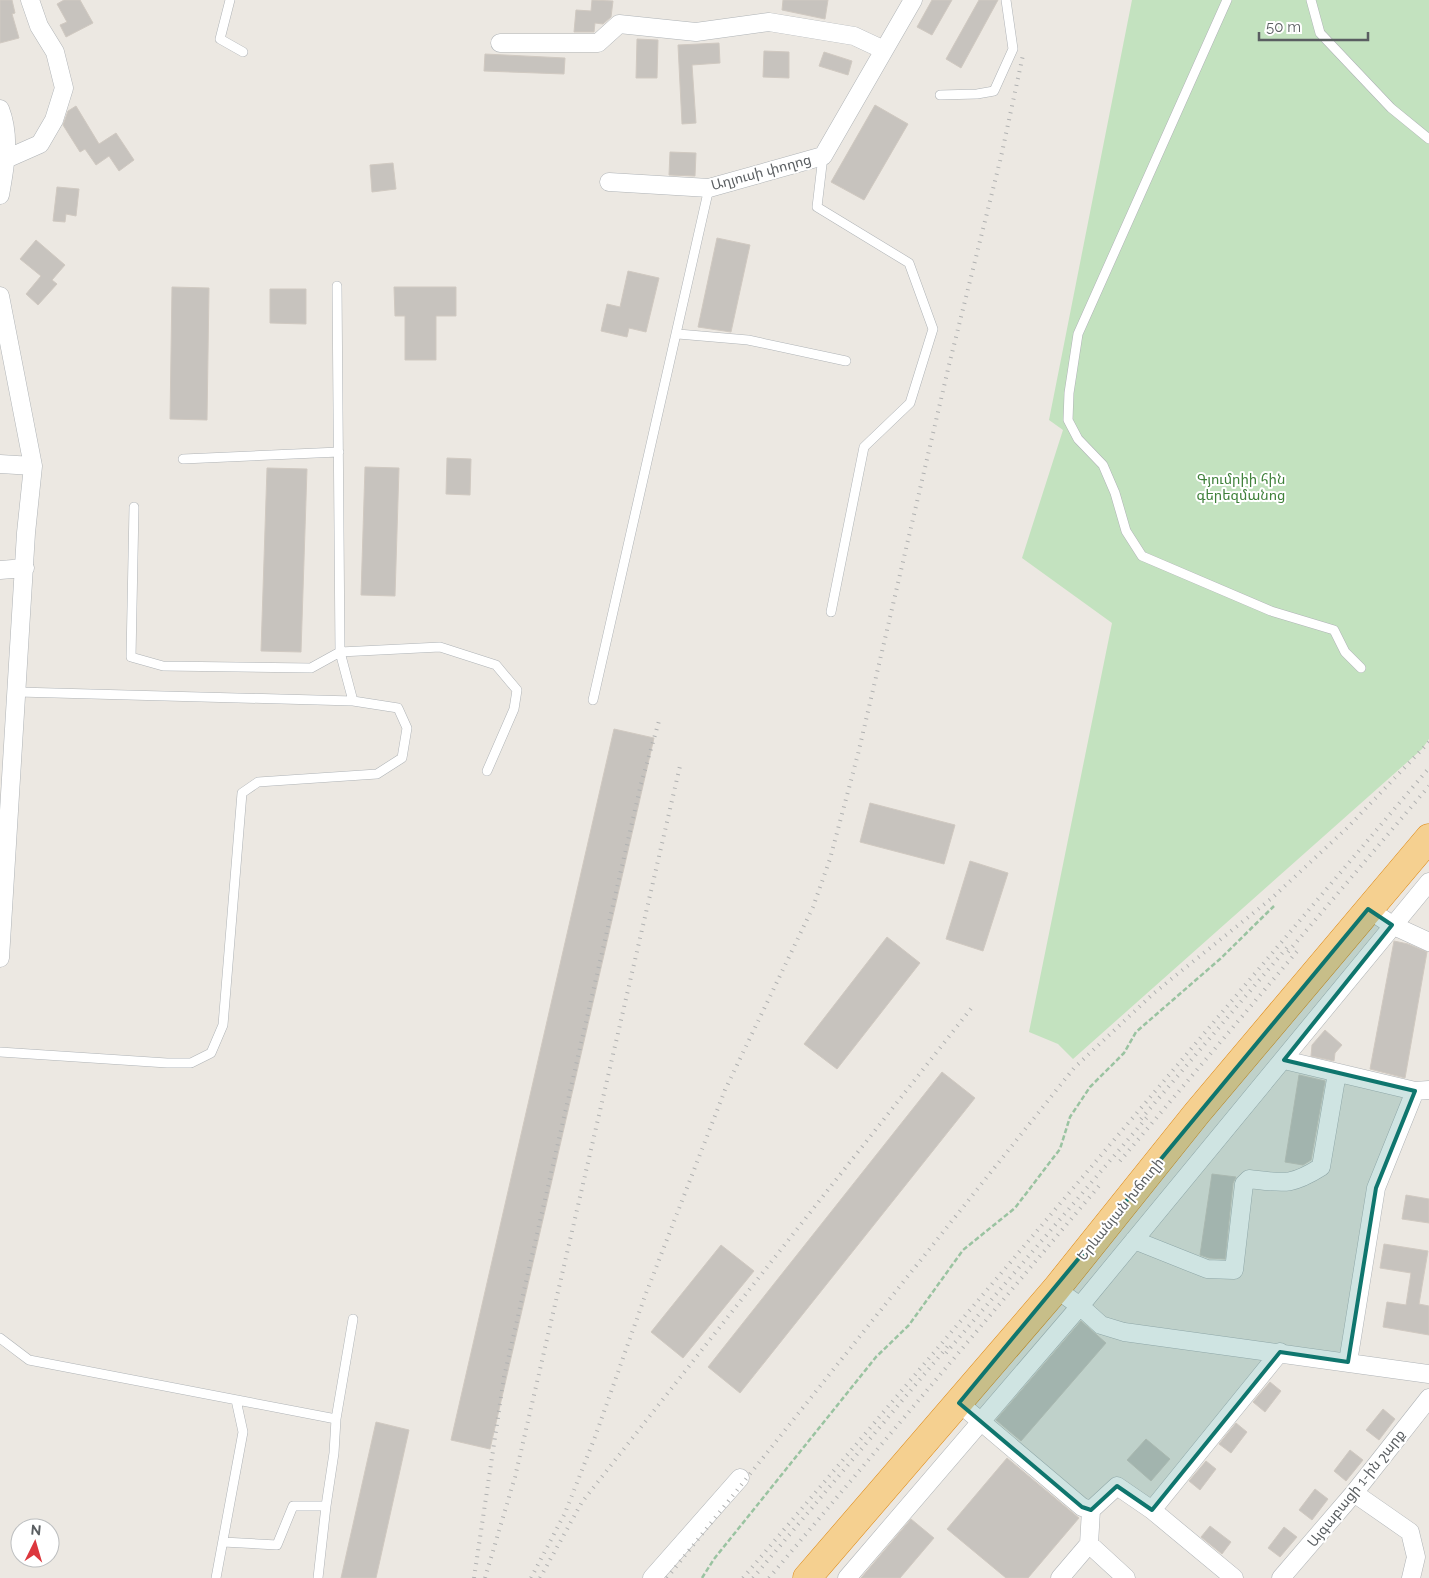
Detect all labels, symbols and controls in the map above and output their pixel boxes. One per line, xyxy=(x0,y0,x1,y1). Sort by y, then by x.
scale bar xyxy=(1259,10,1368,42)
text: 50 m xyxy=(1266,18,1301,36)
street label: Աղյուսի փողոց xyxy=(709,151,813,193)
park label: Գյումրիի հին գերեզմանոց xyxy=(1197,471,1285,503)
street label: Երևանյան խճուղի xyxy=(1074,1154,1166,1264)
street label: Այգաբացի 1-ին շարք xyxy=(1304,1426,1408,1550)
north arrow xyxy=(10,1518,60,1568)
text: N xyxy=(30,1522,42,1538)

